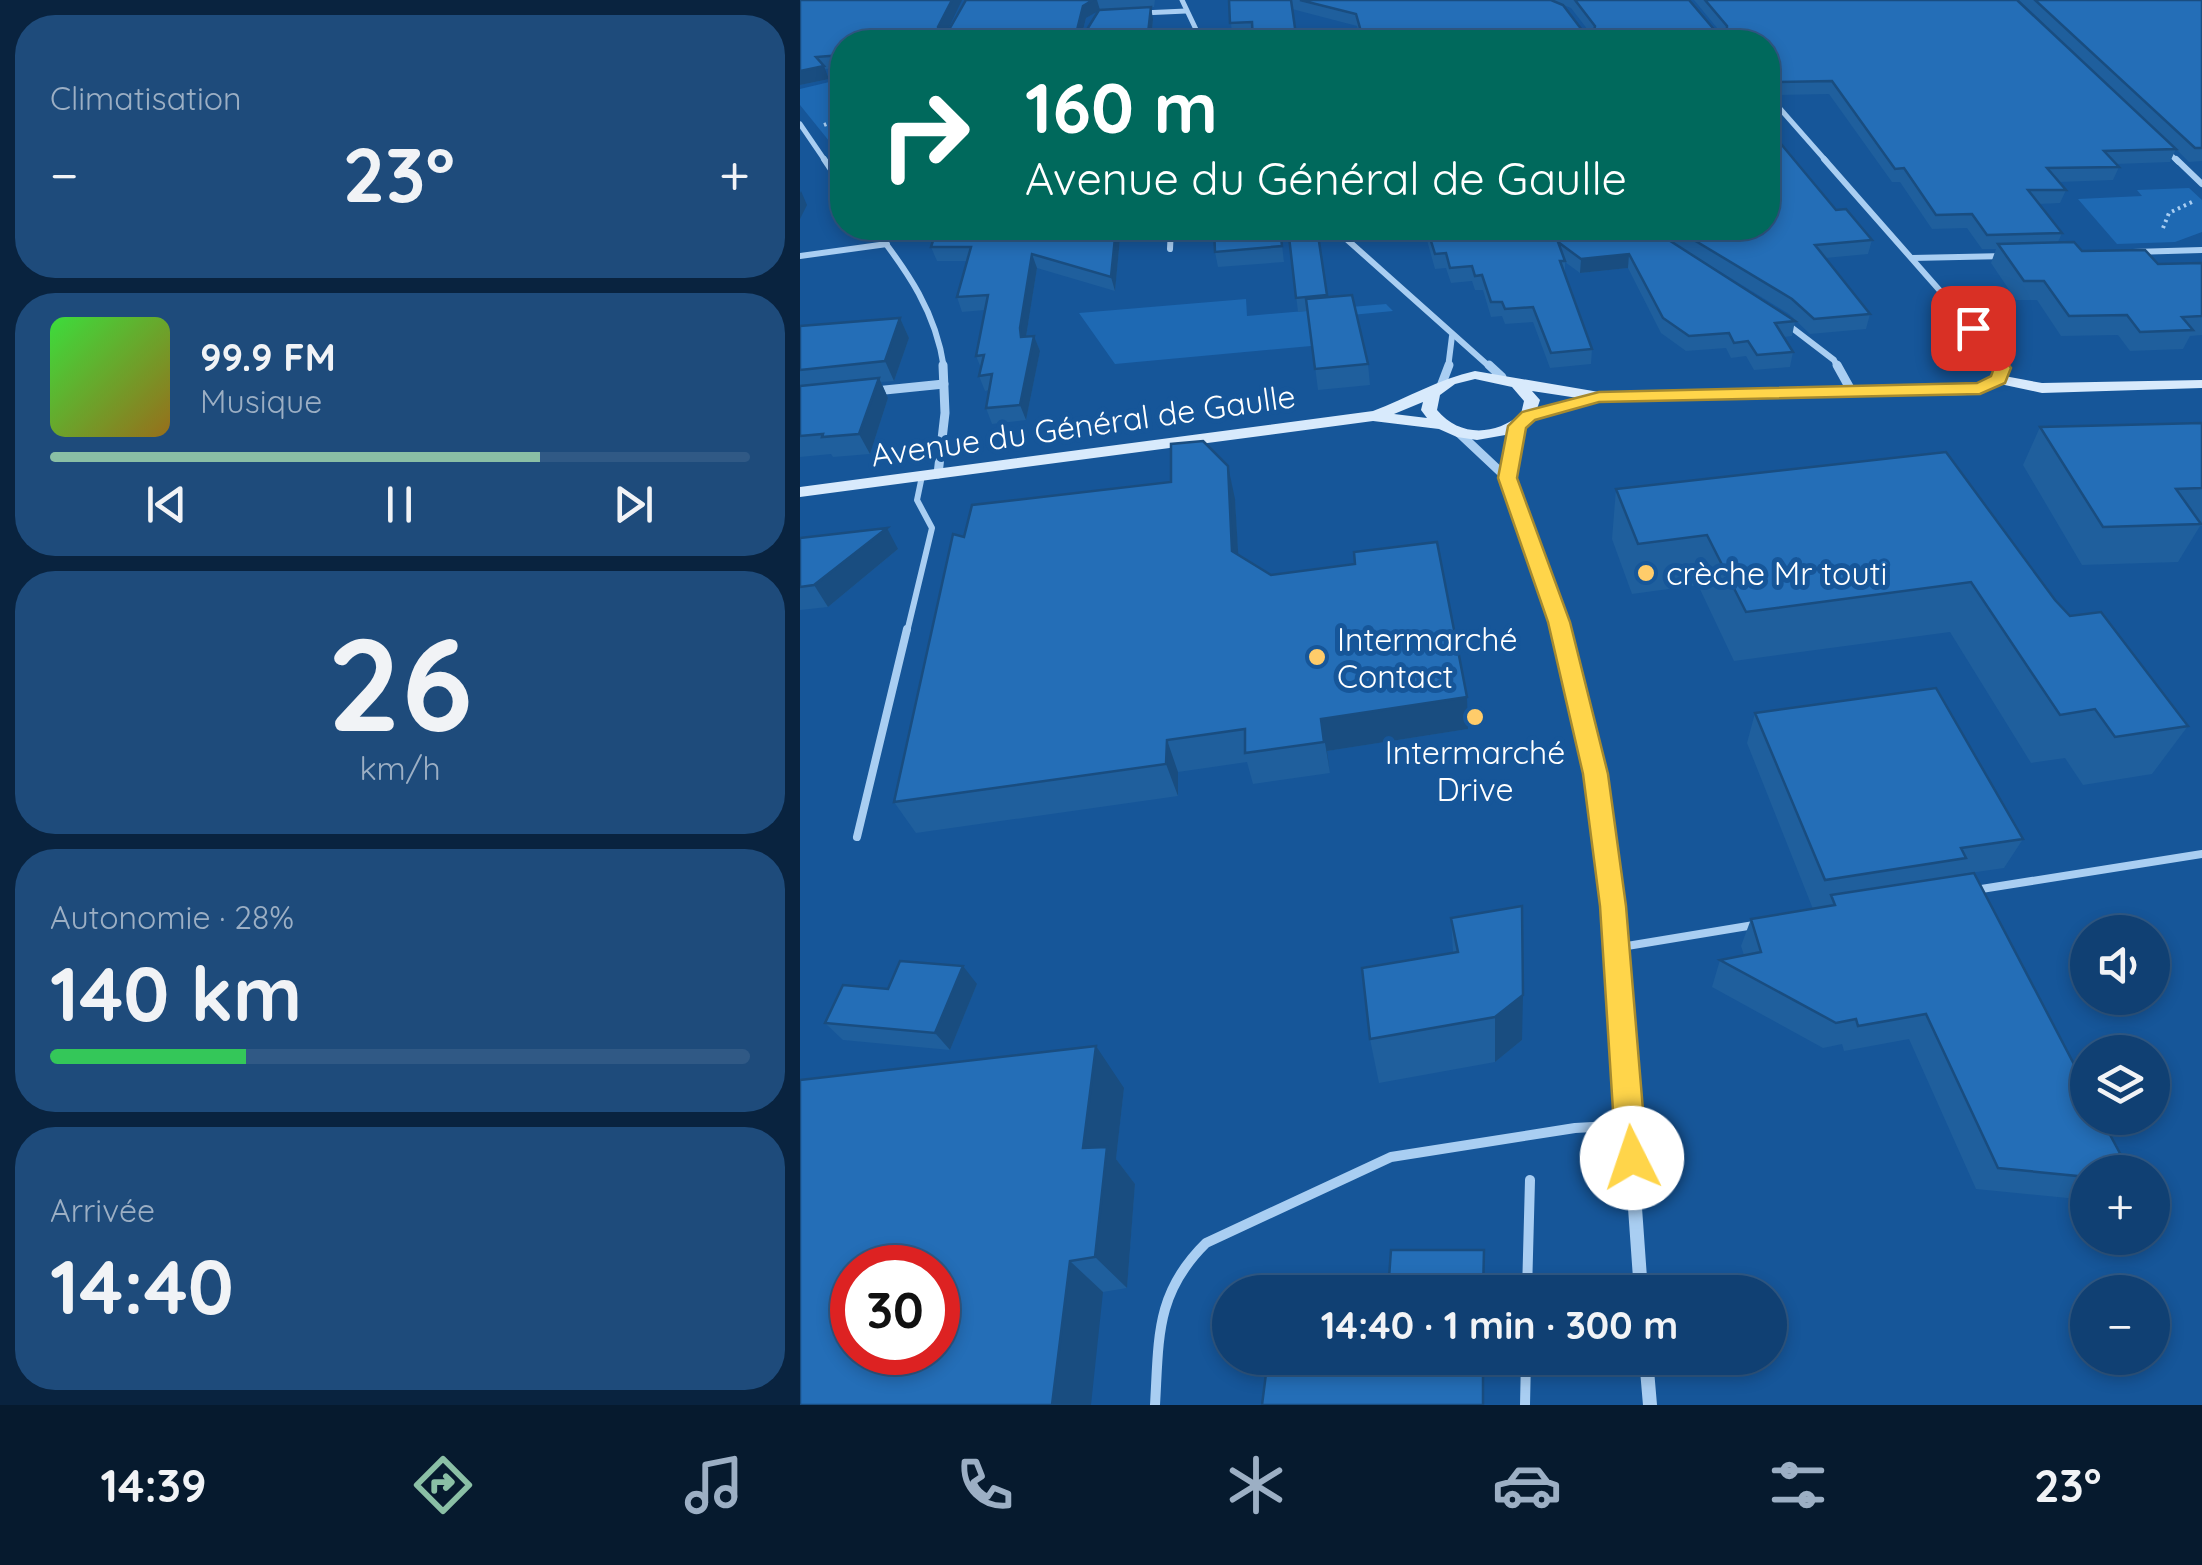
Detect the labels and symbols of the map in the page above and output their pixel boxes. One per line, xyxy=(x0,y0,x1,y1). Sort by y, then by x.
pin xyxy=(1931,286,2016,371)
street label: Avenue du Général de Gaulle xyxy=(868,375,1298,475)
place label: crèche Mr touti xyxy=(1666,553,1887,593)
marker: crèche Mr touti xyxy=(1635,562,1657,584)
place label: Intermarché Contact xyxy=(1337,619,1518,696)
marker: Intermarché Contact xyxy=(1306,646,1328,668)
marker: Intermarché Drive xyxy=(1464,706,1486,728)
place label: Intermarché Drive xyxy=(1385,732,1565,809)
position arrow xyxy=(1580,1106,1684,1210)
speed limit sign: 30 xyxy=(830,1245,960,1375)

